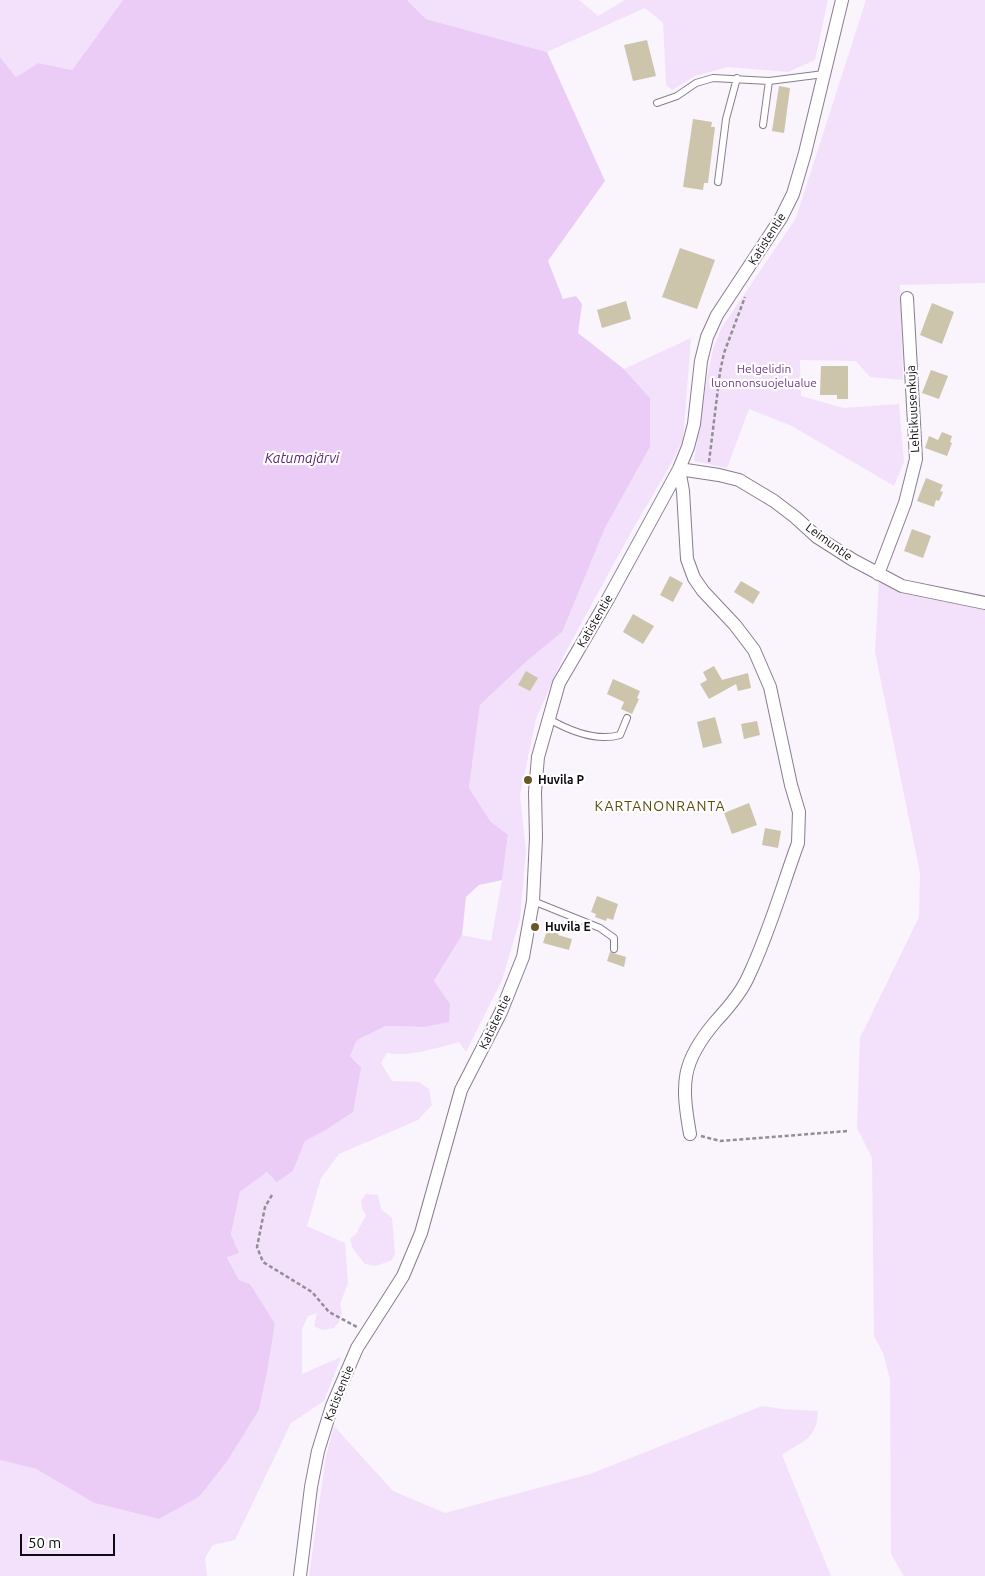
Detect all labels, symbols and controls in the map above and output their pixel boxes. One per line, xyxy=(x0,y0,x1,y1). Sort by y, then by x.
street label: Katistentie xyxy=(745,210,789,268)
park label: Helgelidin luonnonsuojelualue xyxy=(711,362,817,390)
street label: Lehtikuusenkuja xyxy=(904,365,922,453)
water label: Katumajärvi xyxy=(265,450,339,466)
street label: Leimuntie xyxy=(803,520,855,564)
street label: Katistentie xyxy=(574,592,616,650)
place label: Huvila P xyxy=(538,773,584,787)
marker: Huvila P xyxy=(522,774,534,786)
district label: KARTANONRANTA xyxy=(593,798,727,814)
place label: Huvila E xyxy=(545,920,591,934)
marker: Huvila E xyxy=(529,921,541,933)
street label: Katistentie xyxy=(476,992,514,1052)
street label: Katistentie xyxy=(321,1363,357,1423)
scale bar xyxy=(22,1524,118,1556)
text: 50 m xyxy=(28,1534,61,1551)

